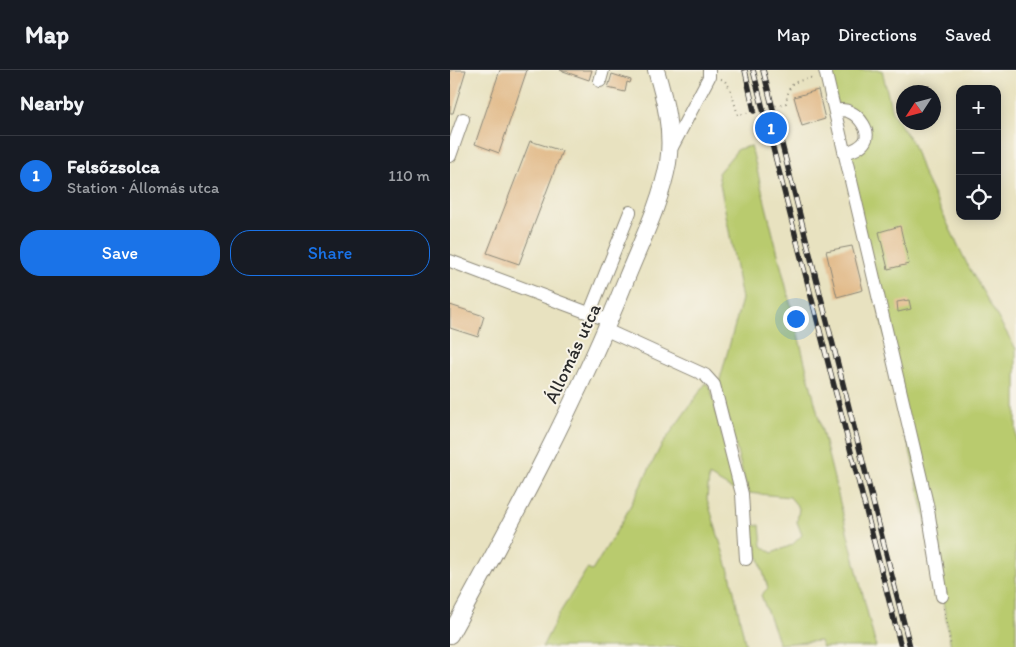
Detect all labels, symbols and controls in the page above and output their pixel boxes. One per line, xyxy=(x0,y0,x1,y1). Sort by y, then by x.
text: Map xyxy=(25,20,69,49)
text: Map xyxy=(777,24,810,46)
text: Directions xyxy=(838,24,917,46)
text: Saved xyxy=(945,24,991,46)
north arrow xyxy=(896,85,941,130)
map controls xyxy=(956,85,1001,220)
button: + xyxy=(956,85,1001,130)
text: Nearby xyxy=(20,90,84,115)
pin: 1 xyxy=(755,109,787,147)
button: − xyxy=(956,130,1001,175)
text: Felsőzsolca xyxy=(67,155,160,178)
text: 1 xyxy=(32,166,40,185)
text: 110 m xyxy=(388,166,430,185)
button: locate xyxy=(956,175,1001,220)
text: Station · Állomás utca xyxy=(67,178,219,197)
button: Save xyxy=(20,230,220,276)
button: Share xyxy=(230,230,430,276)
street label: Állomás utca xyxy=(539,300,606,407)
your location xyxy=(783,306,809,332)

